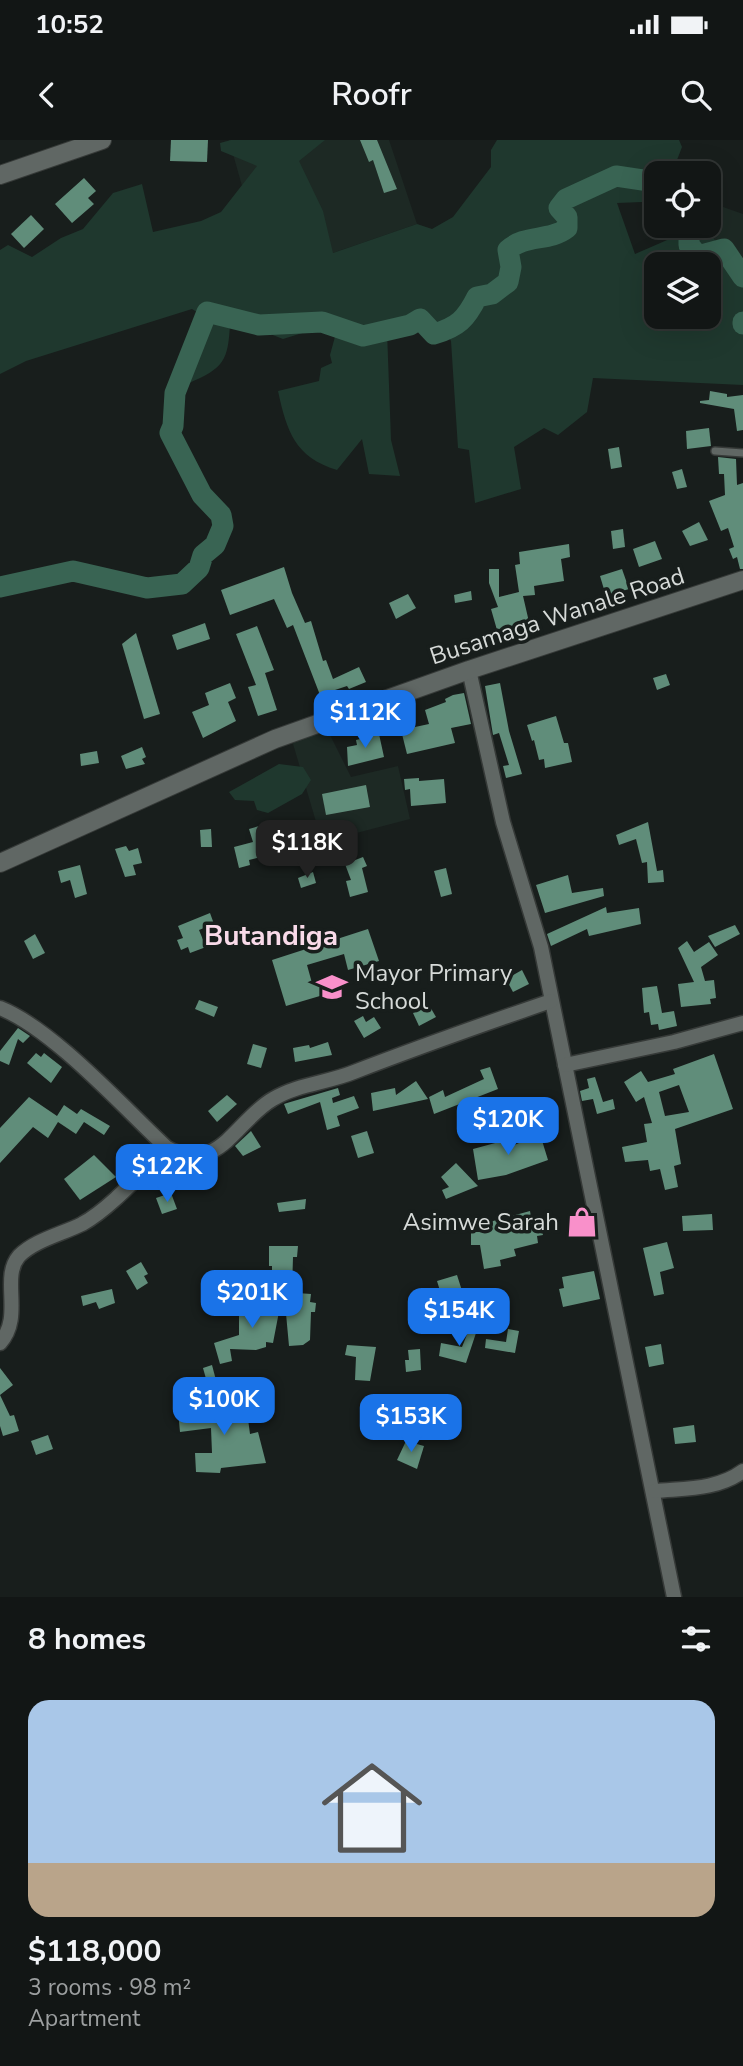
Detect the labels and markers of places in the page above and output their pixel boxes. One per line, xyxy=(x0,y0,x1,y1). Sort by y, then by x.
pin: $112K xyxy=(316,690,414,750)
pin: $118K xyxy=(258,820,356,880)
place label: Mayor Primary School xyxy=(355,957,513,1017)
school or university icon: Mayor Primary School xyxy=(315,970,349,1004)
pin: $120K xyxy=(459,1098,557,1157)
pin: $122K xyxy=(118,1144,216,1204)
shop icon: Asimwe Sarah xyxy=(565,1205,599,1239)
place label: Asimwe Sarah xyxy=(403,1206,559,1238)
pin: $201K xyxy=(203,1270,301,1330)
pin: $154K xyxy=(410,1288,508,1348)
pin: $100K xyxy=(175,1378,273,1437)
pin: $153K xyxy=(362,1394,460,1454)

